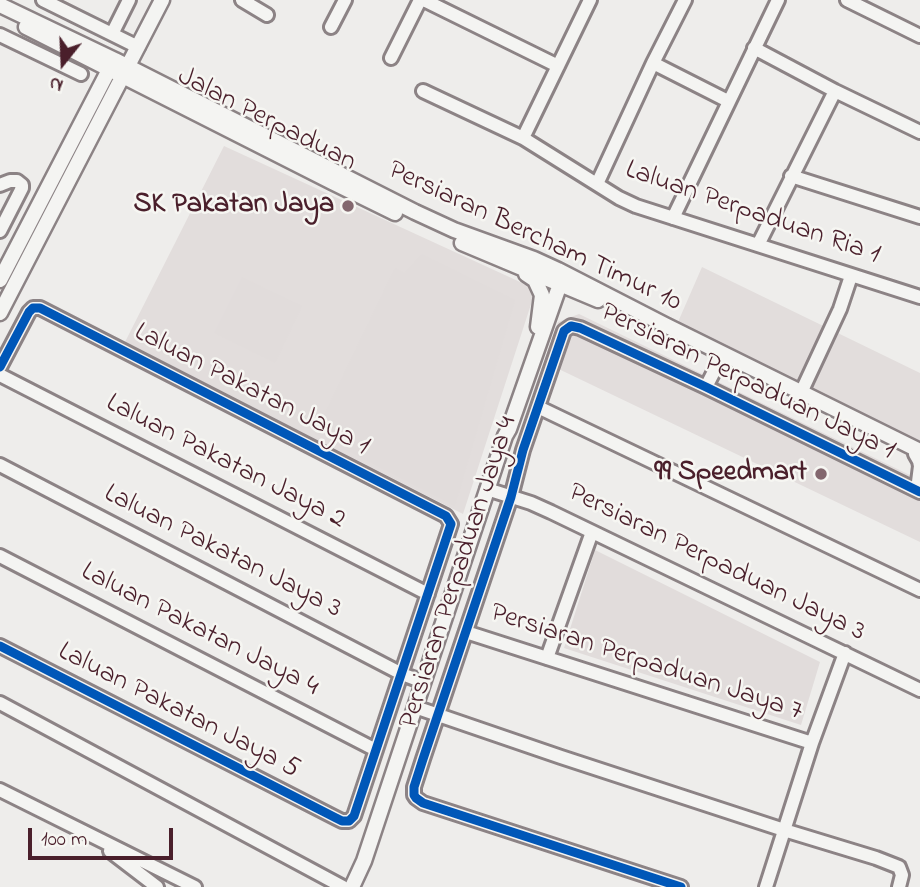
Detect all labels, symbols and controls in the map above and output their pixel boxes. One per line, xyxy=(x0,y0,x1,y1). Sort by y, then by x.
north arrow xyxy=(28,28,98,98)
street label: Jalan Perpaduan xyxy=(171,62,361,180)
text: N xyxy=(46,69,67,98)
street label: Persiaran Bercham Timur 10 xyxy=(382,155,686,321)
street label: Laluan Perpaduan Ria 1 xyxy=(620,155,884,273)
place label: SK Pakatan Jaya xyxy=(134,189,334,223)
marker: SK Pakatan Jaya xyxy=(340,198,356,214)
street label: Persiaran Perpaduan Jaya 1 xyxy=(594,297,900,469)
street label: Laluan Pakatan Jaya 1 xyxy=(128,317,374,465)
street label: Laluan Pakatan Jaya 2 xyxy=(99,388,351,538)
street label: Persiaran Perpaduan Jaya 4 xyxy=(394,413,526,733)
place label: 99 Speedmart xyxy=(654,457,807,491)
marker: 99 Speedmart xyxy=(813,466,829,482)
street label: Persiaran Perpaduan Jaya 3 xyxy=(562,477,870,651)
street label: Laluan Pakatan Jaya 3 xyxy=(97,478,347,628)
street label: Laluan Pakatan Jaya 4 xyxy=(74,556,324,706)
street label: Persiaran Perpaduan Jaya 7 xyxy=(486,598,806,730)
street label: Laluan Pakatan Jaya 5 xyxy=(51,636,305,788)
scale bar xyxy=(32,814,177,858)
text: 100 m xyxy=(41,825,87,855)

